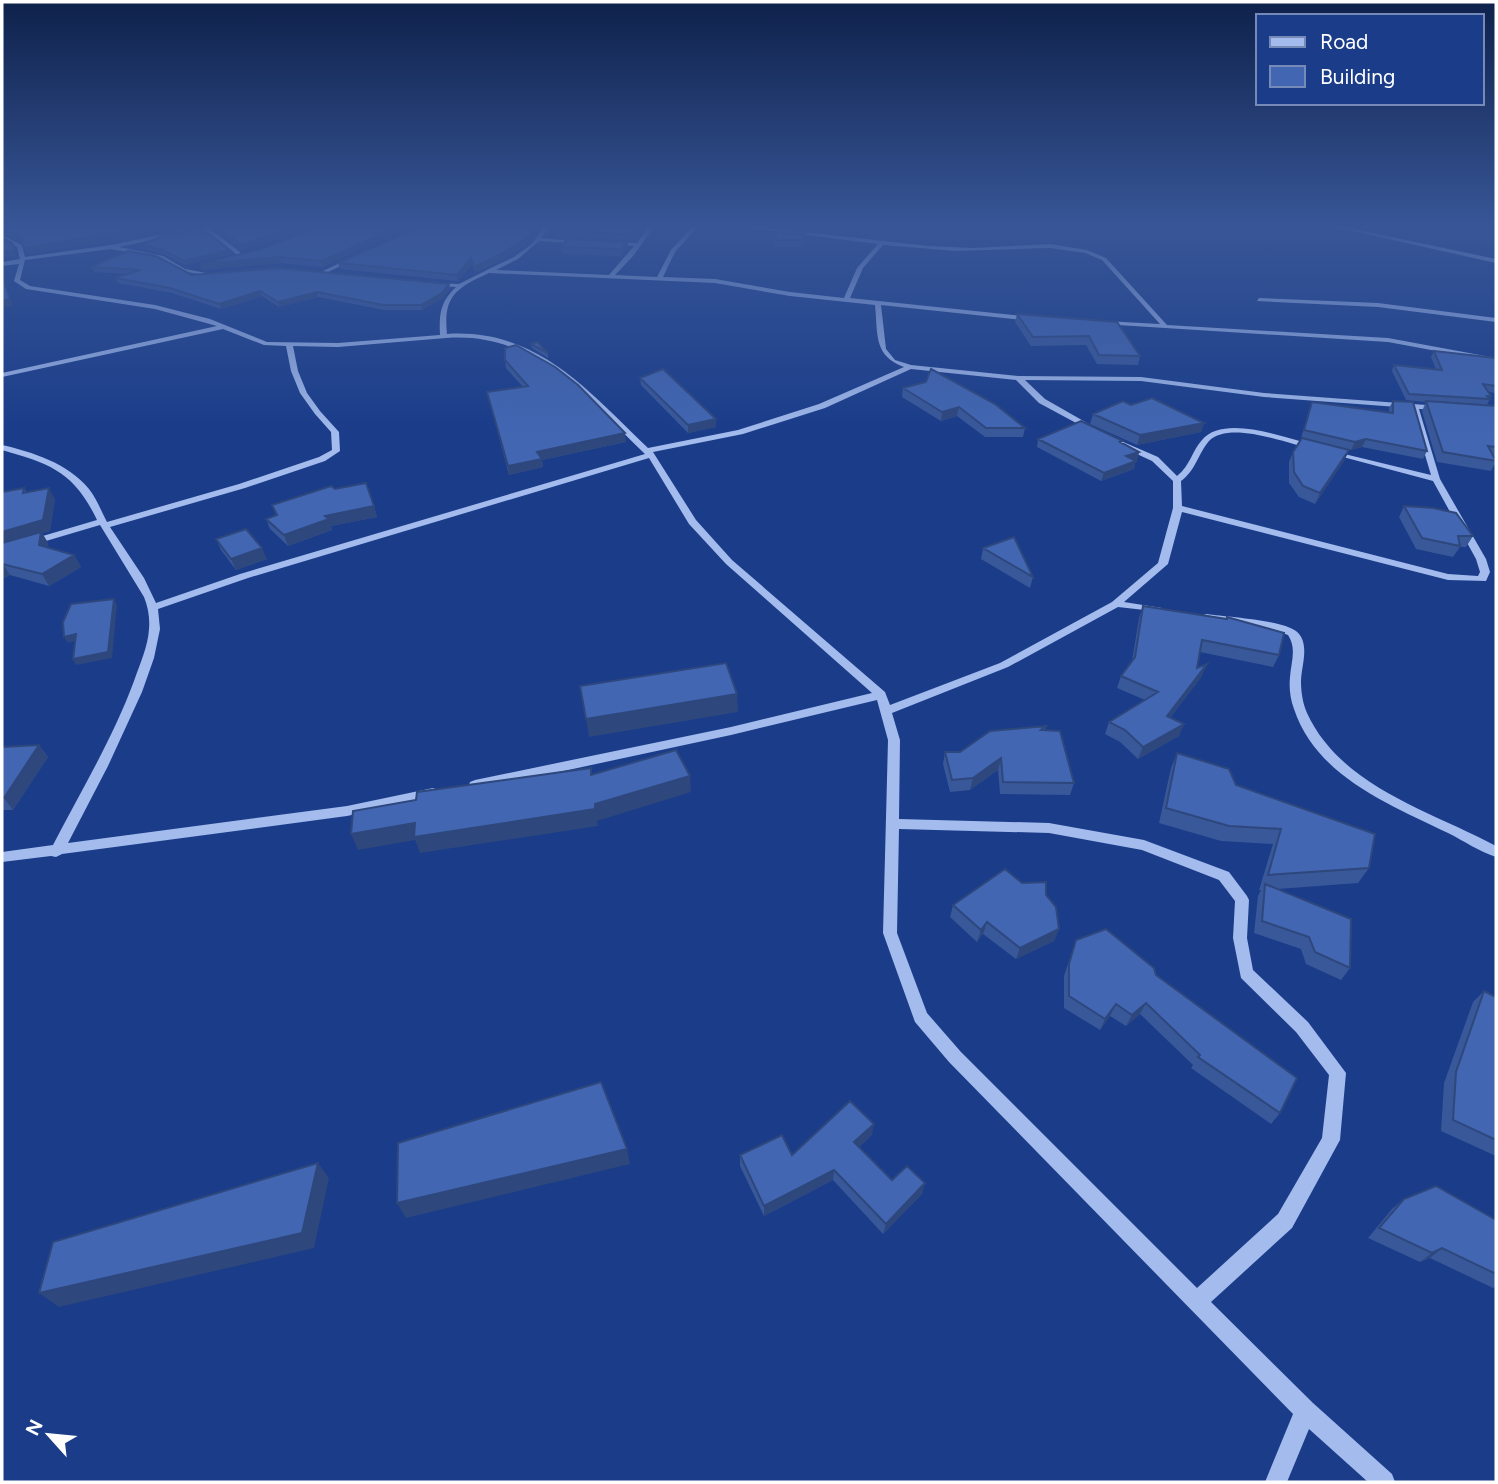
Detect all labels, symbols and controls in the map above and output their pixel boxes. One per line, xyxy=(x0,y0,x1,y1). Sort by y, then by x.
legend xyxy=(1256,14,1484,105)
text: Road xyxy=(1320,29,1368,54)
text: Building xyxy=(1320,64,1395,89)
north arrow xyxy=(14,1400,84,1470)
text: N xyxy=(21,1416,48,1439)

